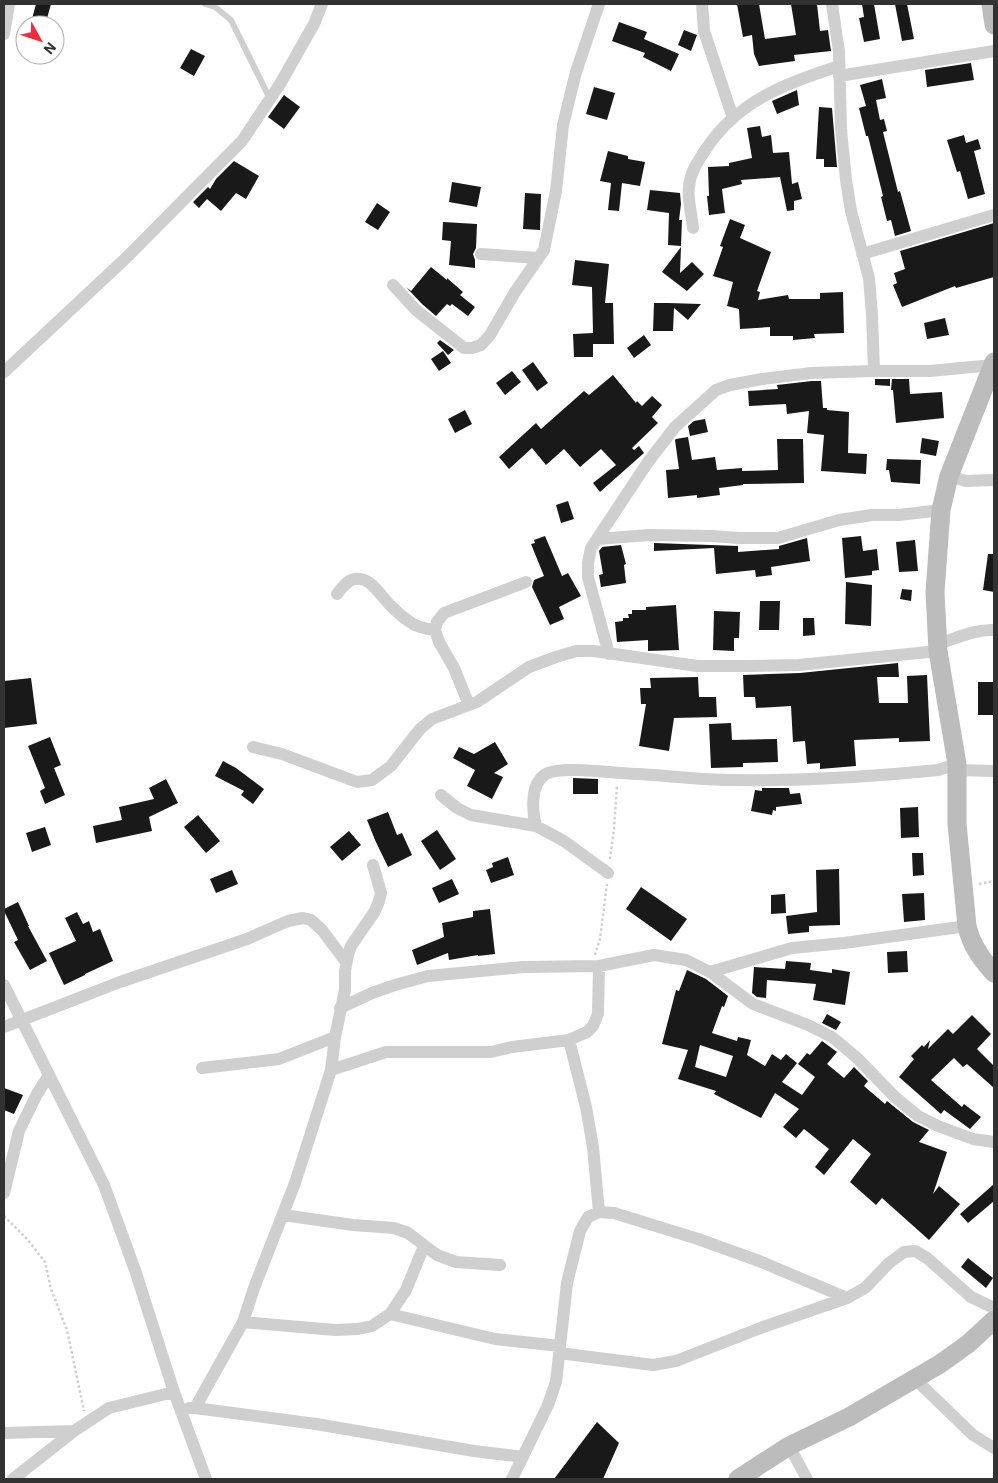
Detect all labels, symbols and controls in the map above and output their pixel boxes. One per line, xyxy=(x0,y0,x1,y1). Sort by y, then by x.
north arrow xyxy=(15,15,65,65)
text: N xyxy=(41,39,59,57)

